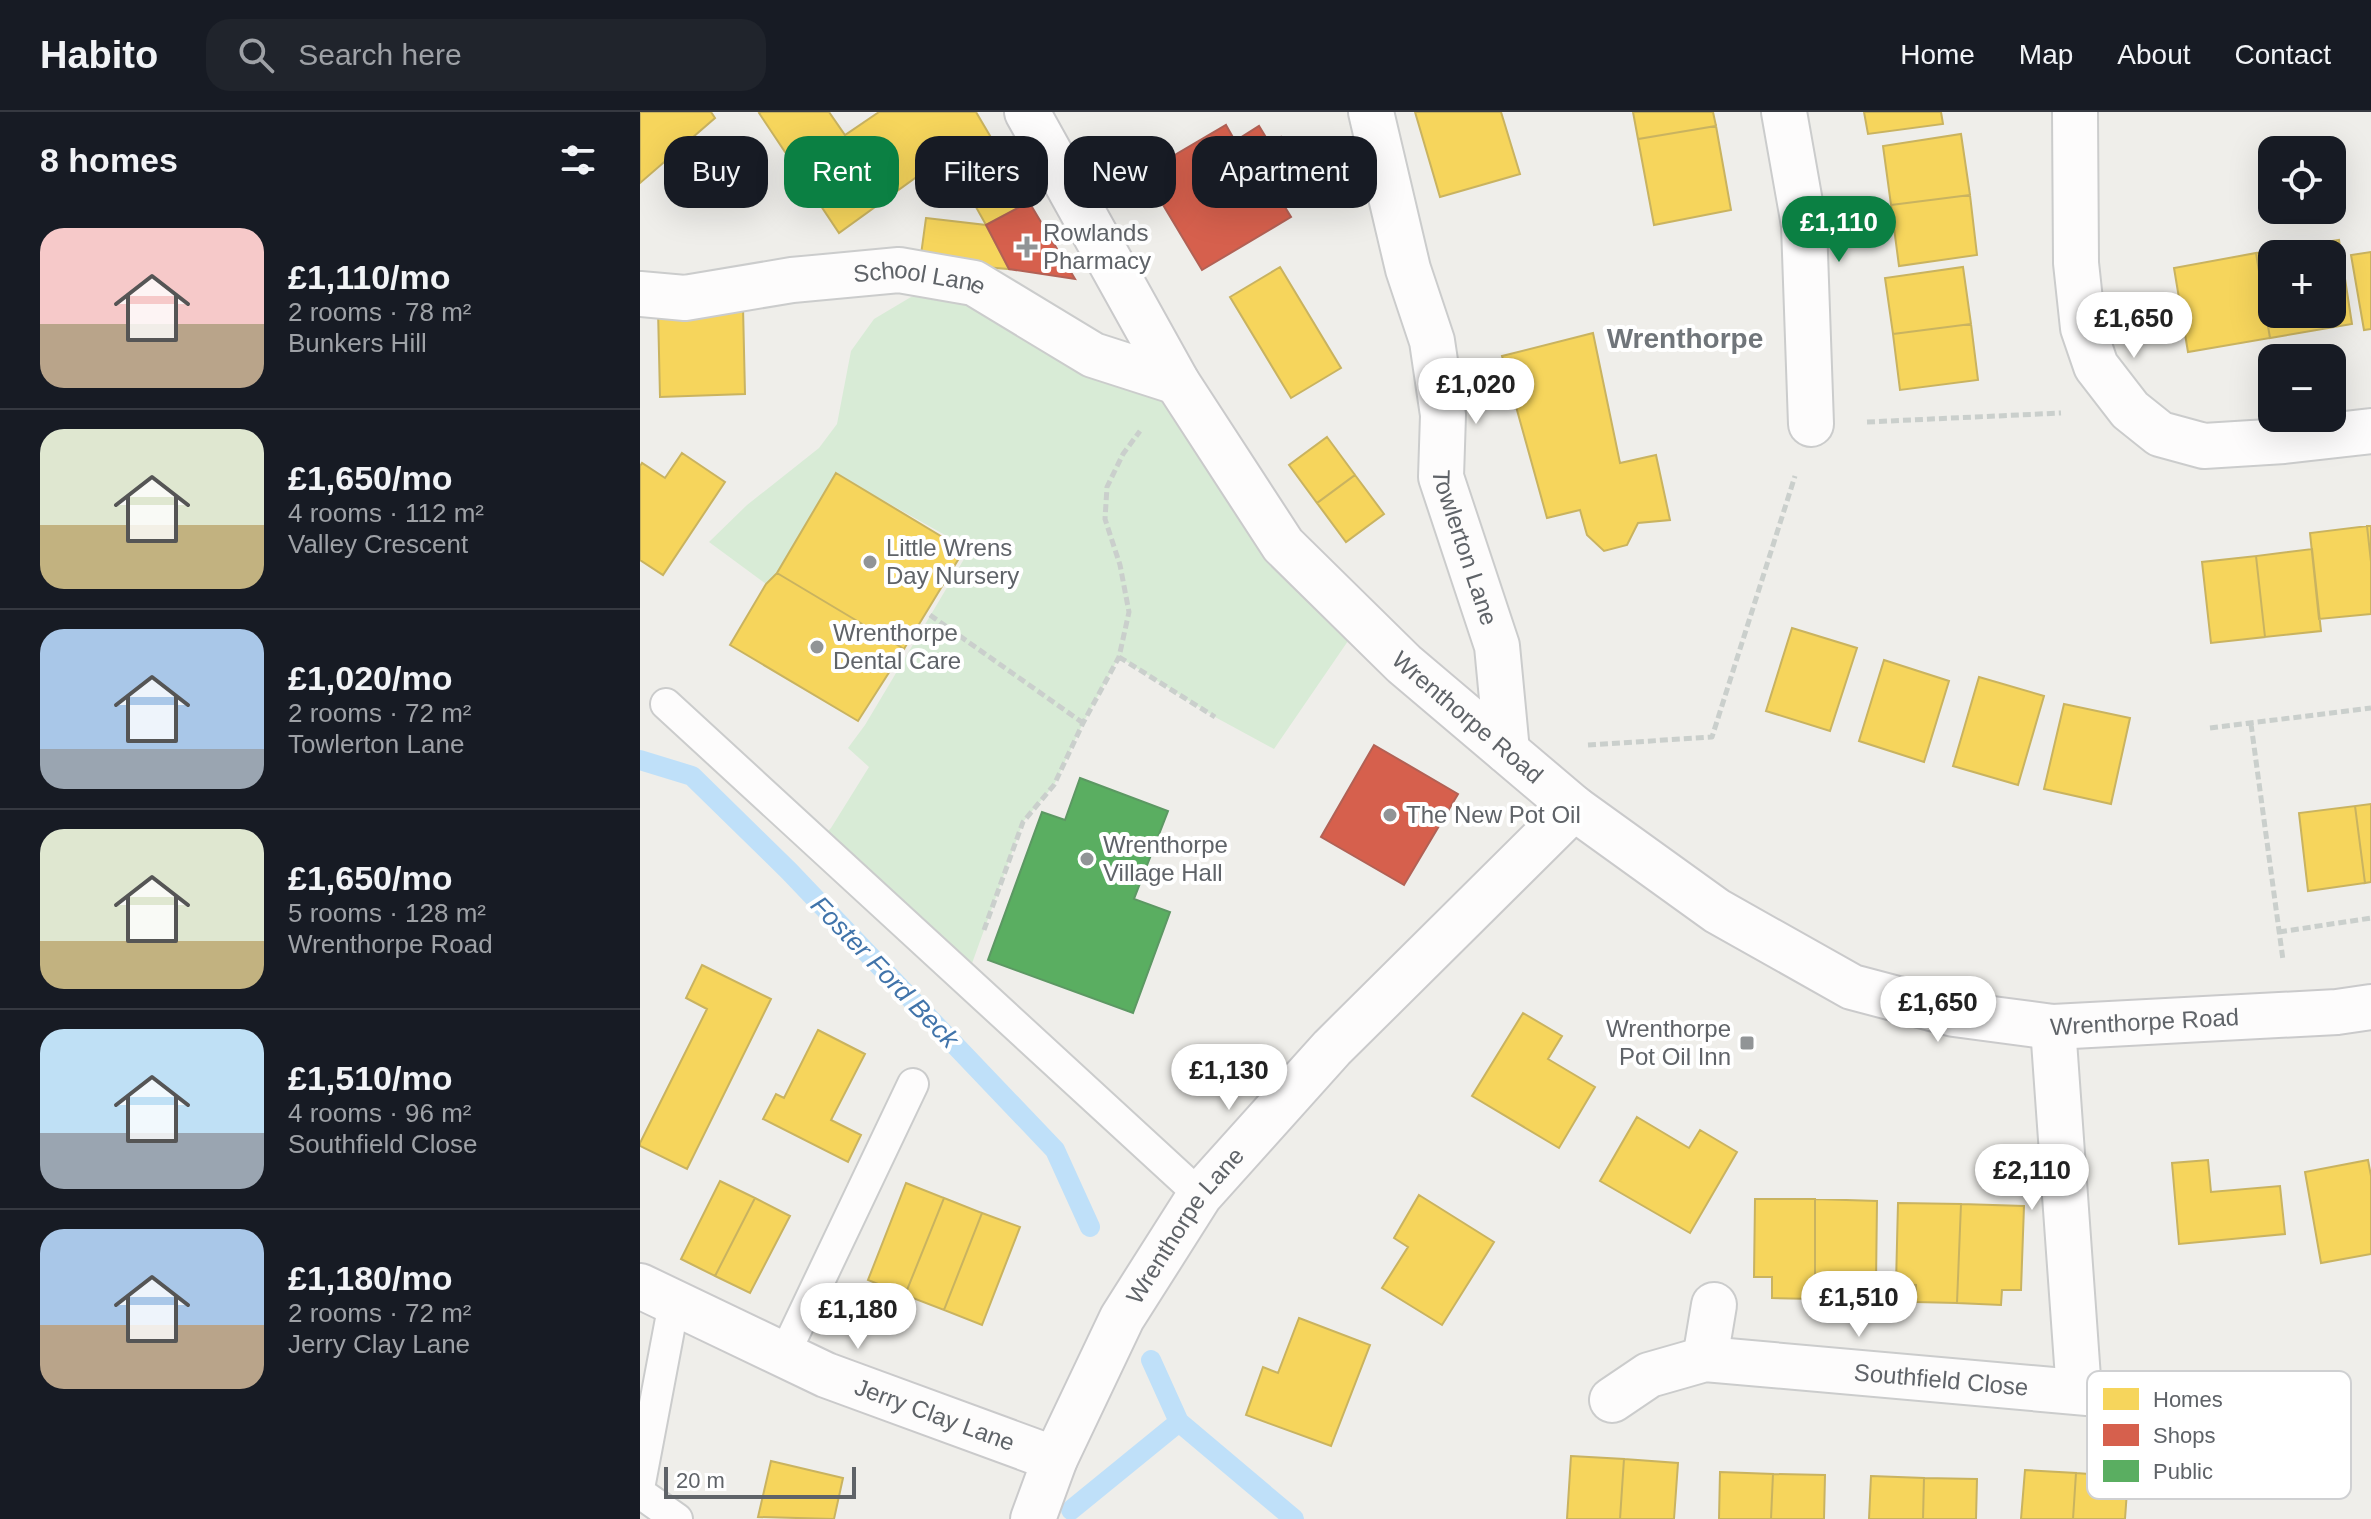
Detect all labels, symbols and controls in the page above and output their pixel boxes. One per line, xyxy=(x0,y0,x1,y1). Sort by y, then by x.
search box xyxy=(206,19,766,91)
icon: search xyxy=(234,33,278,77)
text: Habito xyxy=(40,34,158,76)
text: Search here xyxy=(298,38,462,71)
text: Home xyxy=(1900,39,1975,70)
text: Map xyxy=(2019,39,2073,70)
text: About xyxy=(2117,39,2191,70)
text: Contact xyxy=(2235,39,2331,70)
chip: Buy xyxy=(664,136,768,208)
chip: Rent xyxy=(784,136,899,208)
chip: Filters xyxy=(915,136,1048,208)
chip: New xyxy=(1064,136,1176,208)
chip: Apartment xyxy=(1192,136,1377,208)
map controls xyxy=(2258,136,2346,432)
button: locate xyxy=(2258,136,2346,224)
icon: filters xyxy=(556,138,600,182)
text: 8 homes xyxy=(40,141,178,179)
pin: £1,110 xyxy=(1774,196,1904,264)
text: £1,110 xyxy=(1800,207,1878,237)
place label: Rowlands Pharmacy xyxy=(1043,219,1151,274)
marker: Rowlands Pharmacy xyxy=(1018,238,1036,256)
button: + xyxy=(2258,240,2346,328)
street label: School Lane xyxy=(852,255,991,300)
text: £1,110/mo xyxy=(288,258,451,296)
icon: home xyxy=(104,260,200,356)
pin: £1,650 xyxy=(2069,292,2199,360)
text: 2 rooms · 78 m² xyxy=(288,297,472,327)
text: £1,650 xyxy=(2094,303,2174,333)
district label: Wrenthorpe xyxy=(1607,323,1763,354)
text: Bunkers Hill xyxy=(288,328,427,358)
button: − xyxy=(2258,344,2346,432)
pin: £1,020 xyxy=(1411,358,1541,426)
text: £1,020 xyxy=(1436,369,1516,399)
text: £1,650/mo xyxy=(288,459,452,497)
icon: home xyxy=(104,461,200,557)
street label: Towlerton Lane xyxy=(1428,469,1503,629)
text: 4 rooms · 112 m² xyxy=(288,498,484,528)
text: Valley Crescent xyxy=(288,529,468,559)
place label: Little Wrens Day Nursery xyxy=(886,534,1019,589)
marker: Little Wrens Day Nursery xyxy=(861,553,879,571)
place label: Wrenthorpe Dental Care xyxy=(833,619,961,674)
marker: Wrenthorpe Dental Care xyxy=(808,638,826,656)
street label: Wrenthorpe Road xyxy=(1387,646,1549,789)
text: £1,020/mo xyxy=(288,659,452,697)
icon: home xyxy=(104,661,200,757)
text: 2 rooms · 72 m² xyxy=(288,698,472,728)
text: Towlerton Lane xyxy=(288,729,464,759)
place label: The New Pot Oil xyxy=(1406,801,1581,828)
marker: The New Pot Oil xyxy=(1381,806,1399,824)
place label: Wrenthorpe Village Hall xyxy=(1103,831,1228,886)
marker: Wrenthorpe Village Hall xyxy=(1078,850,1096,868)
text: £1,650/mo xyxy=(288,859,452,897)
icon: home xyxy=(104,861,200,957)
water label: Foster Ford Beck xyxy=(805,890,966,1056)
text: 5 rooms · 128 m² xyxy=(288,898,486,928)
text: Wrenthorpe Road xyxy=(288,929,493,959)
pin: £1,650 xyxy=(1873,976,2003,1044)
text: £1,650 xyxy=(1898,987,1978,1017)
street label: Wrenthorpe Road xyxy=(2049,1003,2240,1040)
place label: Wrenthorpe Pot Oil Inn xyxy=(1606,1015,1731,1070)
marker: Wrenthorpe Pot Oil Inn xyxy=(1738,1034,1756,1052)
pin: £1,130 xyxy=(1164,1044,1294,1112)
text: £1,130 xyxy=(1189,1055,1269,1085)
text: £1,510/mo xyxy=(288,1059,452,1097)
icon: home xyxy=(104,1061,200,1157)
text: 4 rooms · 96 m² xyxy=(288,1098,472,1128)
text: Southfield Close xyxy=(288,1129,477,1159)
street label: Wrenthorpe Lane xyxy=(1121,1142,1249,1309)
pin: £2,110 xyxy=(1967,1144,2097,1212)
text: £2,110 xyxy=(1993,1155,2071,1185)
text: £1,180/mo xyxy=(288,1259,452,1297)
icon: home xyxy=(104,1261,200,1357)
pin: £1,510 xyxy=(1794,1271,1924,1339)
text: £1,510 xyxy=(1819,1282,1899,1312)
pin: £1,180 xyxy=(793,1283,923,1351)
text: £1,180 xyxy=(818,1294,898,1324)
text: 2 rooms · 72 m² xyxy=(288,1298,472,1328)
text: Jerry Clay Lane xyxy=(288,1329,470,1359)
street label: Southfield Close xyxy=(1853,1358,2030,1401)
legend xyxy=(2087,1371,2351,1499)
street label: Jerry Clay Lane xyxy=(851,1373,1018,1456)
text: Homes xyxy=(2153,1387,2223,1412)
text: Shops xyxy=(2153,1423,2215,1448)
text: Public xyxy=(2153,1459,2213,1484)
scale bar xyxy=(664,1463,856,1499)
text: 20 m xyxy=(676,1468,725,1493)

